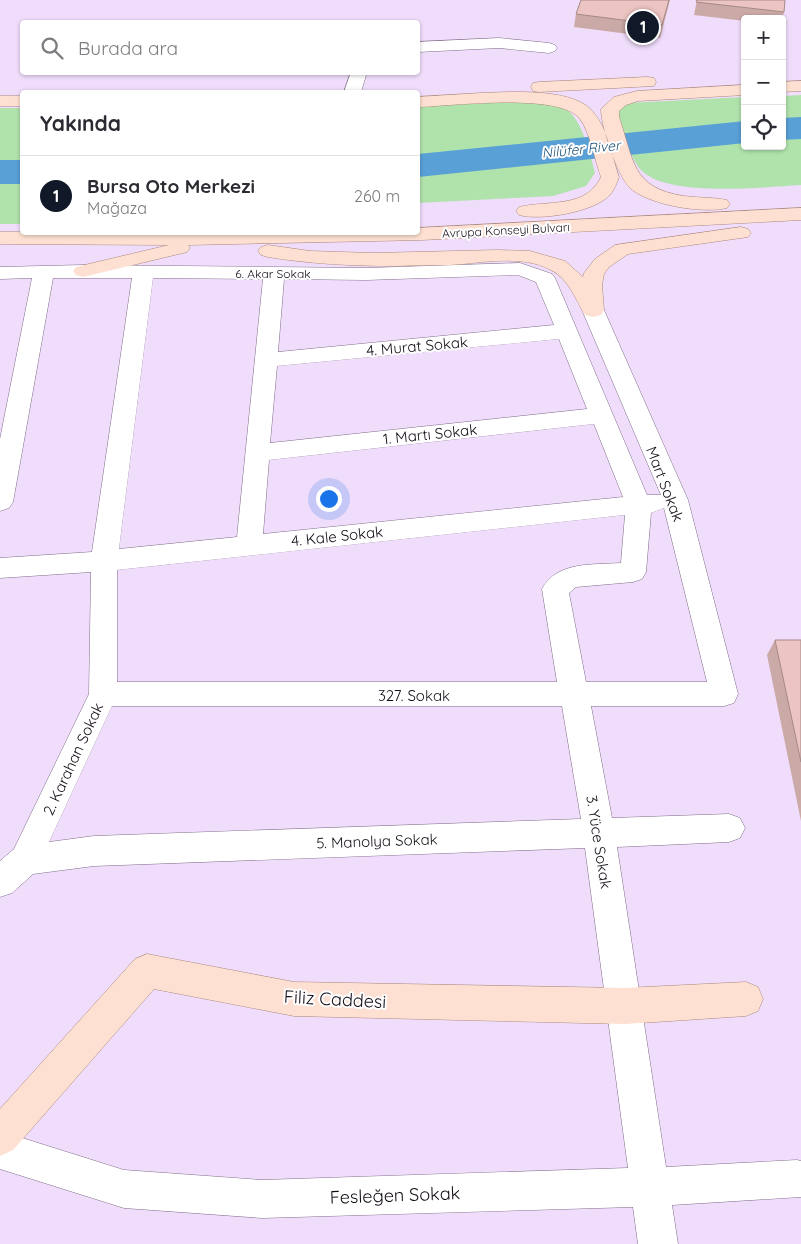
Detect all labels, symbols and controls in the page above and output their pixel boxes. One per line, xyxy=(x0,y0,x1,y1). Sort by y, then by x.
pin: 1 xyxy=(627,8,659,46)
map controls xyxy=(741,15,786,150)
button: + xyxy=(741,15,786,60)
search box xyxy=(20,20,420,75)
icon: search xyxy=(38,34,66,62)
text: Burada ara xyxy=(78,36,178,60)
button: − xyxy=(741,60,786,105)
button: locate xyxy=(741,105,786,150)
text: Yakında xyxy=(40,110,121,136)
water label: Nilüfer River xyxy=(541,136,623,162)
text: Bursa Oto Merkezi xyxy=(87,174,255,198)
text: 1 xyxy=(53,186,59,206)
text: 260 m xyxy=(354,186,400,206)
text: Mağaza xyxy=(87,198,147,218)
street label: Avrupa Konseyi Bulvarı xyxy=(442,219,570,241)
street label: 6. Akar Sokak xyxy=(235,266,311,281)
street label: 4. Murat Sokak xyxy=(365,332,469,360)
street label: 1. Martı Sokak xyxy=(382,420,478,448)
street label: Mart Sokak xyxy=(642,444,688,524)
your location xyxy=(316,486,342,512)
street label: 4. Kale Sokak xyxy=(290,522,384,550)
street label: 327. Sokak xyxy=(378,686,450,705)
street label: 2. Karahan Sokak xyxy=(39,700,107,818)
street label: 3. Yüce Sokak xyxy=(582,794,616,890)
street label: 5. Manolya Sokak xyxy=(316,829,438,853)
street label: Filiz Caddesi xyxy=(283,985,387,1013)
street label: Fesleğen Sokak xyxy=(329,1181,461,1209)

